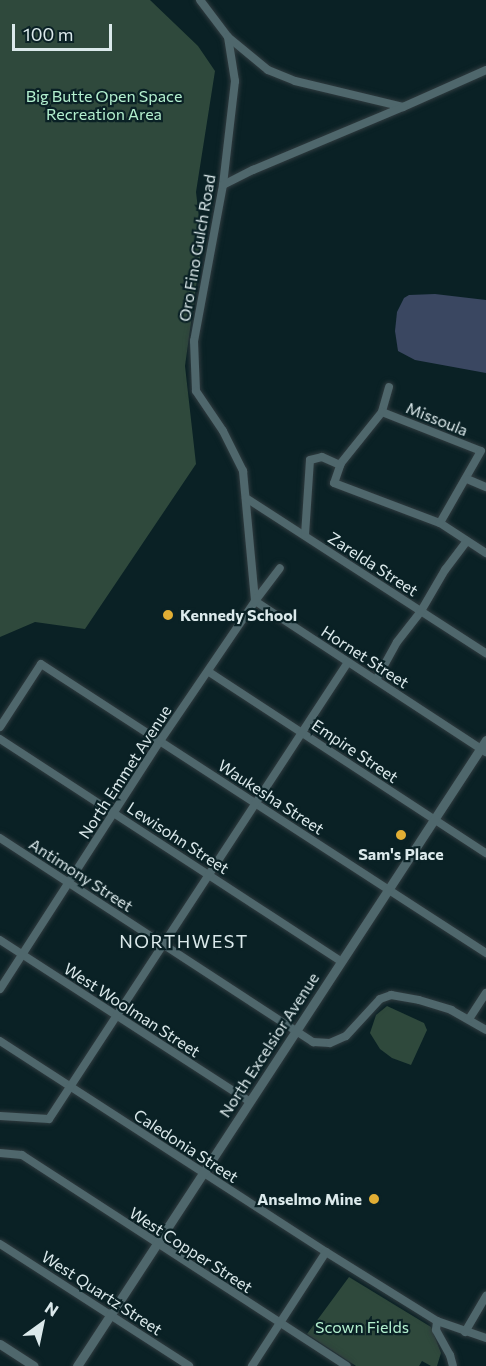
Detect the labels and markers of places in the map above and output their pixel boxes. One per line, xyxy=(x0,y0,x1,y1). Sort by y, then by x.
place label: Kennedy School xyxy=(180,605,297,625)
marker: Kennedy School xyxy=(161,608,175,622)
marker: Sam's Place xyxy=(394,828,408,842)
place label: Sam's Place xyxy=(358,844,444,864)
place label: Anselmo Mine xyxy=(257,1189,362,1209)
marker: Anselmo Mine xyxy=(367,1192,381,1206)

